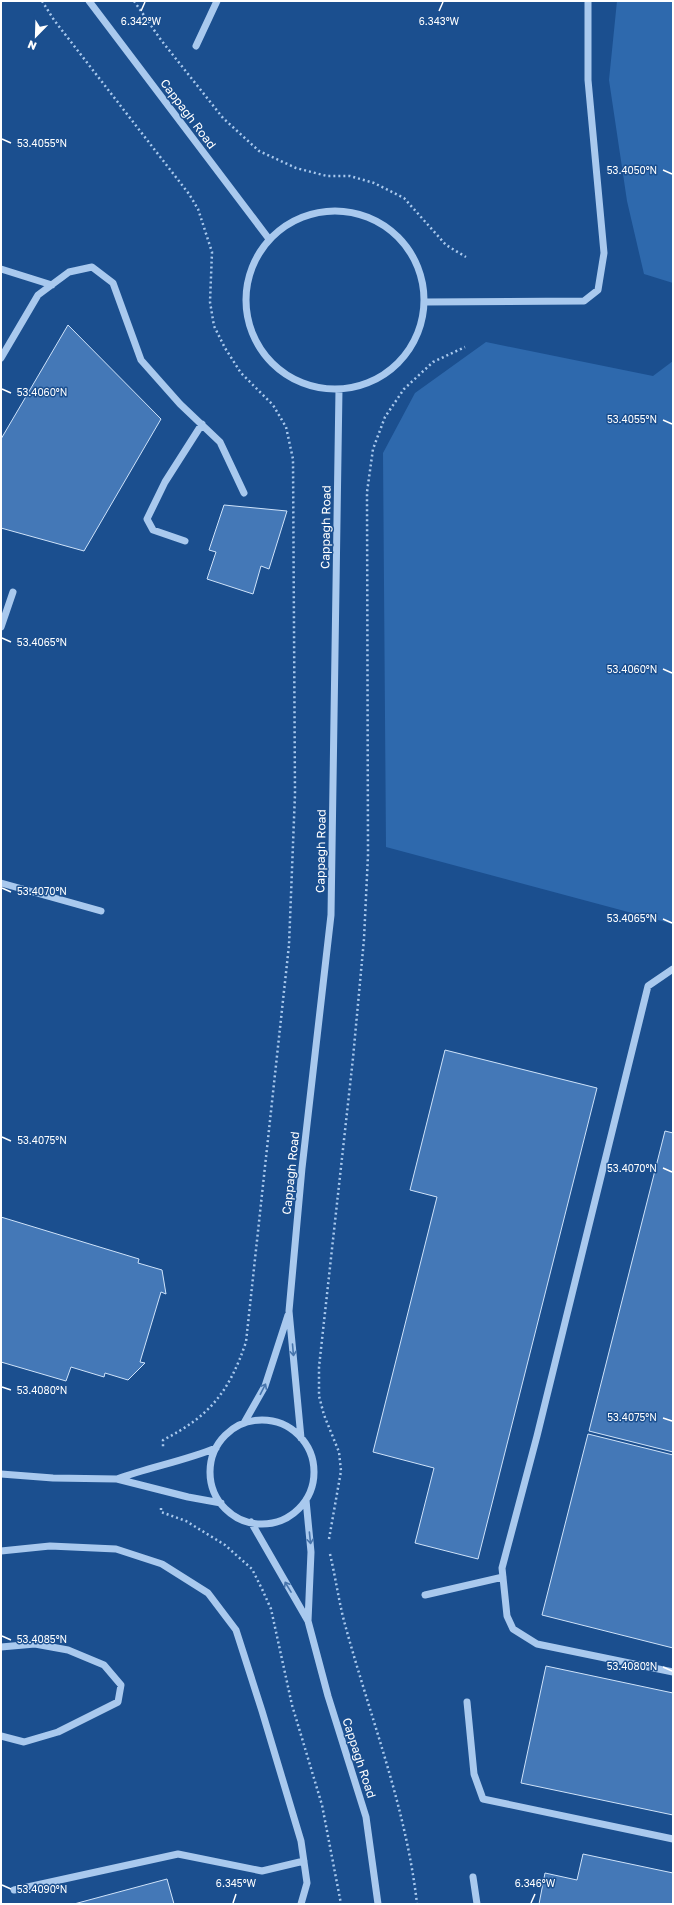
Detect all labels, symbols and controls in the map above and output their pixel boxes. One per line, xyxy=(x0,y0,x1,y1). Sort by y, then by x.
text: 6.342°W xyxy=(121,15,162,27)
text: 6.343°W xyxy=(419,15,460,27)
north arrow xyxy=(16,16,56,56)
text: N xyxy=(26,38,38,53)
street label: Cappagh Road xyxy=(157,76,220,152)
text: 53.4055°N xyxy=(17,137,67,149)
text: 53.4050°N xyxy=(607,164,657,176)
text: 53.4060°N xyxy=(17,386,67,398)
text: 53.4055°N xyxy=(607,413,657,425)
street label: Cappagh Road xyxy=(317,485,334,569)
text: 53.4065°N xyxy=(17,636,67,648)
text: 53.4060°N xyxy=(607,663,657,675)
street label: Cappagh Road xyxy=(312,809,329,893)
text: 53.4070°N xyxy=(17,885,67,897)
text: 53.4065°N xyxy=(607,912,657,924)
street label: Cappagh Road xyxy=(279,1131,302,1215)
text: 53.4075°N xyxy=(17,1134,67,1146)
text: 53.4070°N xyxy=(607,1162,657,1174)
one-way arrow xyxy=(289,1343,296,1356)
text: 53.4080°N xyxy=(17,1384,67,1396)
one-way arrow xyxy=(260,1384,267,1396)
text: 53.4075°N xyxy=(607,1411,657,1423)
one-way arrow xyxy=(306,1531,313,1544)
one-way arrow xyxy=(284,1582,292,1593)
text: 53.4085°N xyxy=(17,1633,67,1645)
text: 53.4080°N xyxy=(607,1660,657,1672)
street label: Cappagh Road xyxy=(339,1716,380,1800)
text: 6.345°W xyxy=(216,1877,257,1889)
text: 6.346°W xyxy=(515,1877,556,1889)
text: 53.4090°N xyxy=(17,1883,67,1895)

